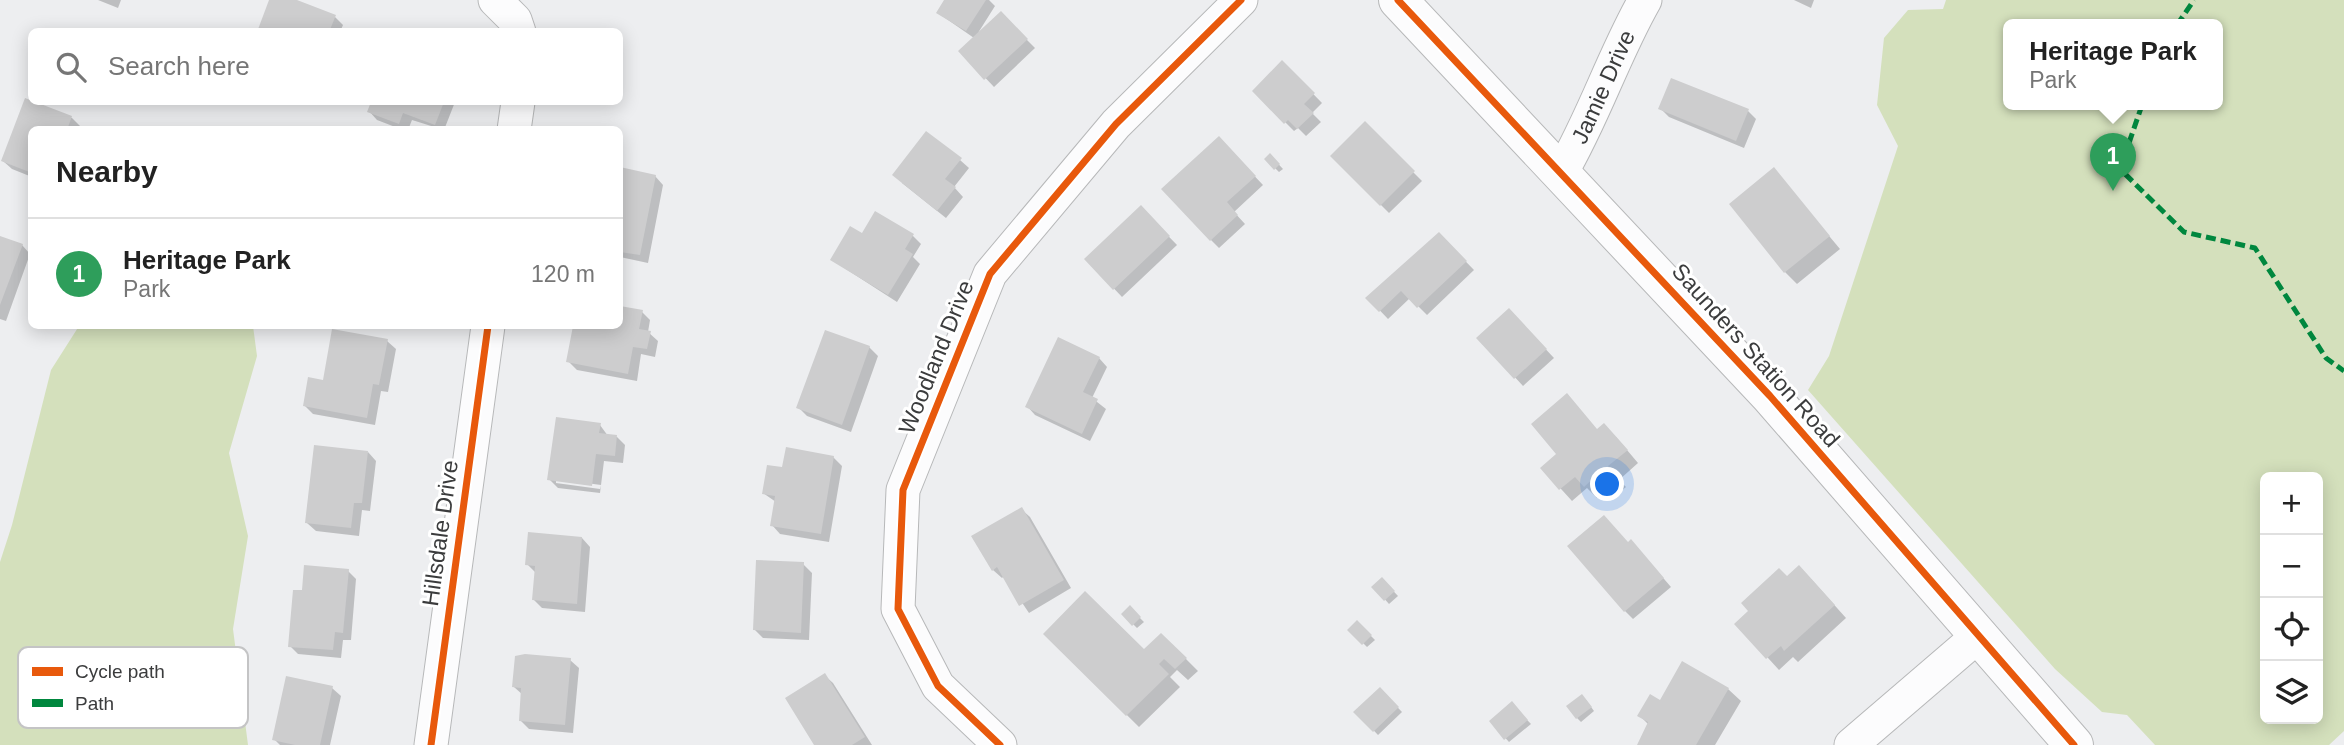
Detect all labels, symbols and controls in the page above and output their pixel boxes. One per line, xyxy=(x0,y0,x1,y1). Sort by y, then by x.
popup xyxy=(2003,19,2223,110)
street label: Jamie Drive xyxy=(1566,26,1640,148)
search box xyxy=(28,28,623,105)
text: Heritage Park xyxy=(2029,36,2197,66)
icon: search xyxy=(52,48,90,86)
text: Search here xyxy=(108,51,250,81)
text: Park xyxy=(2029,67,2076,93)
pin: 1 xyxy=(2090,133,2136,191)
text: Nearby xyxy=(56,155,158,188)
text: Heritage Park xyxy=(123,245,291,275)
street label: Saunders Station Road xyxy=(1667,258,1845,452)
text: 1 xyxy=(73,261,85,287)
text: 120 m xyxy=(531,261,595,287)
text: Park xyxy=(123,276,170,302)
street label: Woodland Drive xyxy=(893,276,979,438)
street label: Hillsdale Drive xyxy=(417,458,463,608)
your location xyxy=(1590,467,1624,501)
map controls xyxy=(2260,472,2323,724)
button: + xyxy=(2260,472,2323,535)
button: − xyxy=(2260,535,2323,598)
button: locate xyxy=(2260,598,2323,661)
legend xyxy=(18,647,248,728)
text: Cycle path xyxy=(75,661,165,682)
button: layers xyxy=(2260,661,2323,724)
text: Path xyxy=(75,693,114,714)

